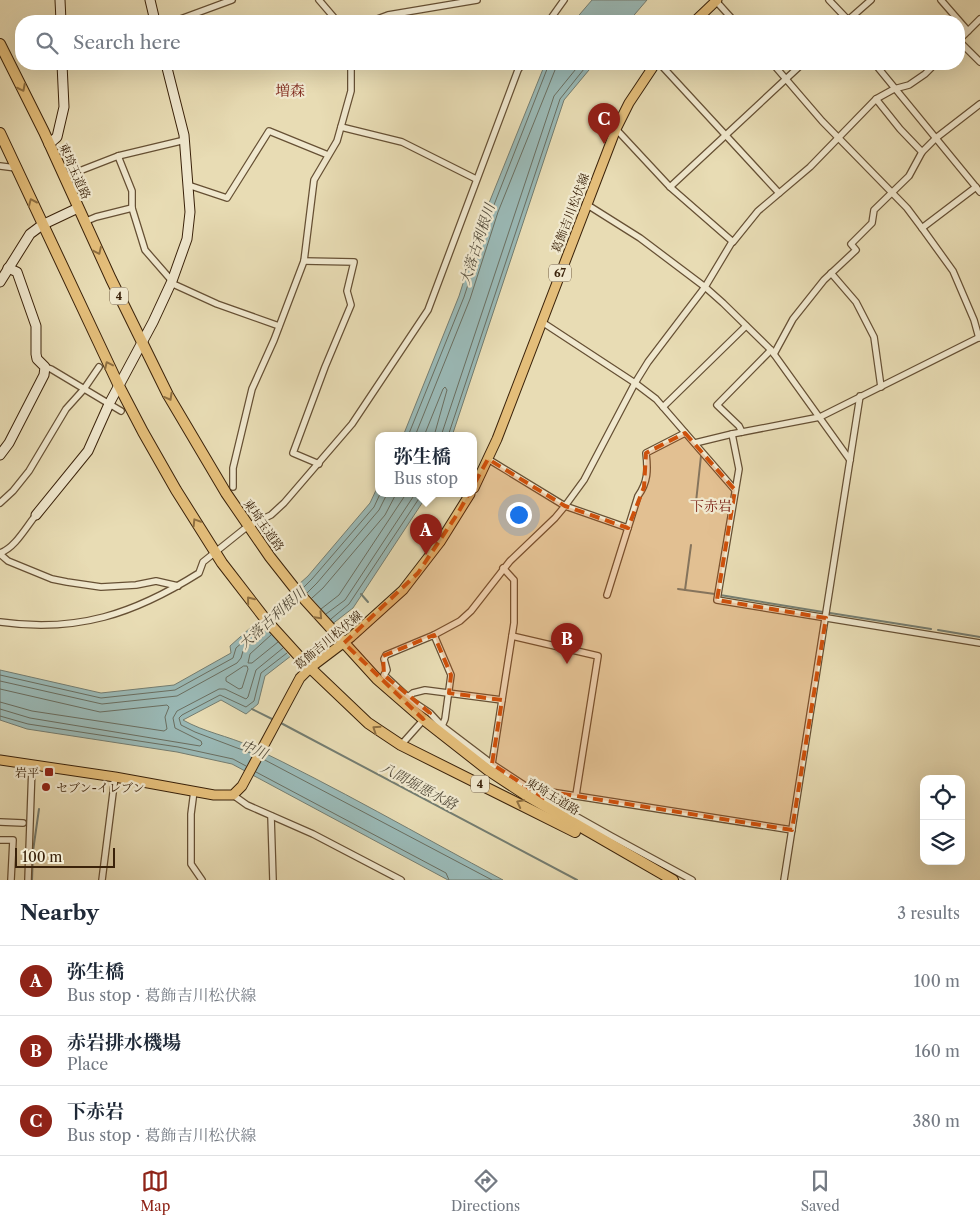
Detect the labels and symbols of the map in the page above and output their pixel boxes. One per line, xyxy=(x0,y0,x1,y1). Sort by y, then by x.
district label: 増森 xyxy=(275,81,305,100)
one-way arrow xyxy=(16,83,26,92)
pin: C xyxy=(588,103,620,144)
street label: 東埼玉道路 xyxy=(56,141,94,201)
street label: 葛飾吉川松伏線 xyxy=(548,171,592,255)
one-way arrow xyxy=(27,198,38,207)
water label: 大落古利根川 xyxy=(455,199,499,287)
one-way arrow xyxy=(91,246,102,255)
road number: 67 xyxy=(549,264,571,282)
road number: 4 xyxy=(110,288,128,304)
one-way arrow xyxy=(104,361,115,370)
one-way arrow xyxy=(163,391,173,400)
street label: 東埼玉道路 xyxy=(241,496,287,554)
district label: 下赤岩 xyxy=(690,497,732,515)
your location xyxy=(506,502,532,528)
pin: A xyxy=(410,514,442,555)
one-way arrow xyxy=(192,519,202,528)
water label: 大落古利根川 xyxy=(235,582,311,653)
one-way arrow xyxy=(247,597,255,606)
street label: 葛飾吉川松伏線 xyxy=(291,607,365,673)
one-way arrow xyxy=(313,611,322,620)
pin: B xyxy=(551,623,583,664)
one-way arrow xyxy=(372,725,381,735)
water label: 中川 xyxy=(238,735,272,764)
water label: 八間堀悪水路 xyxy=(378,758,461,814)
place label: 岩平 xyxy=(15,765,39,780)
marker: 岩平 xyxy=(43,766,55,778)
street label: 東埼玉道路 xyxy=(523,774,583,818)
road number: 4 xyxy=(471,776,489,792)
place label: セブン-イレブン xyxy=(56,780,145,795)
marker: セブン-イレブン xyxy=(40,781,52,793)
one-way arrow xyxy=(516,799,525,809)
scale bar xyxy=(15,845,115,868)

